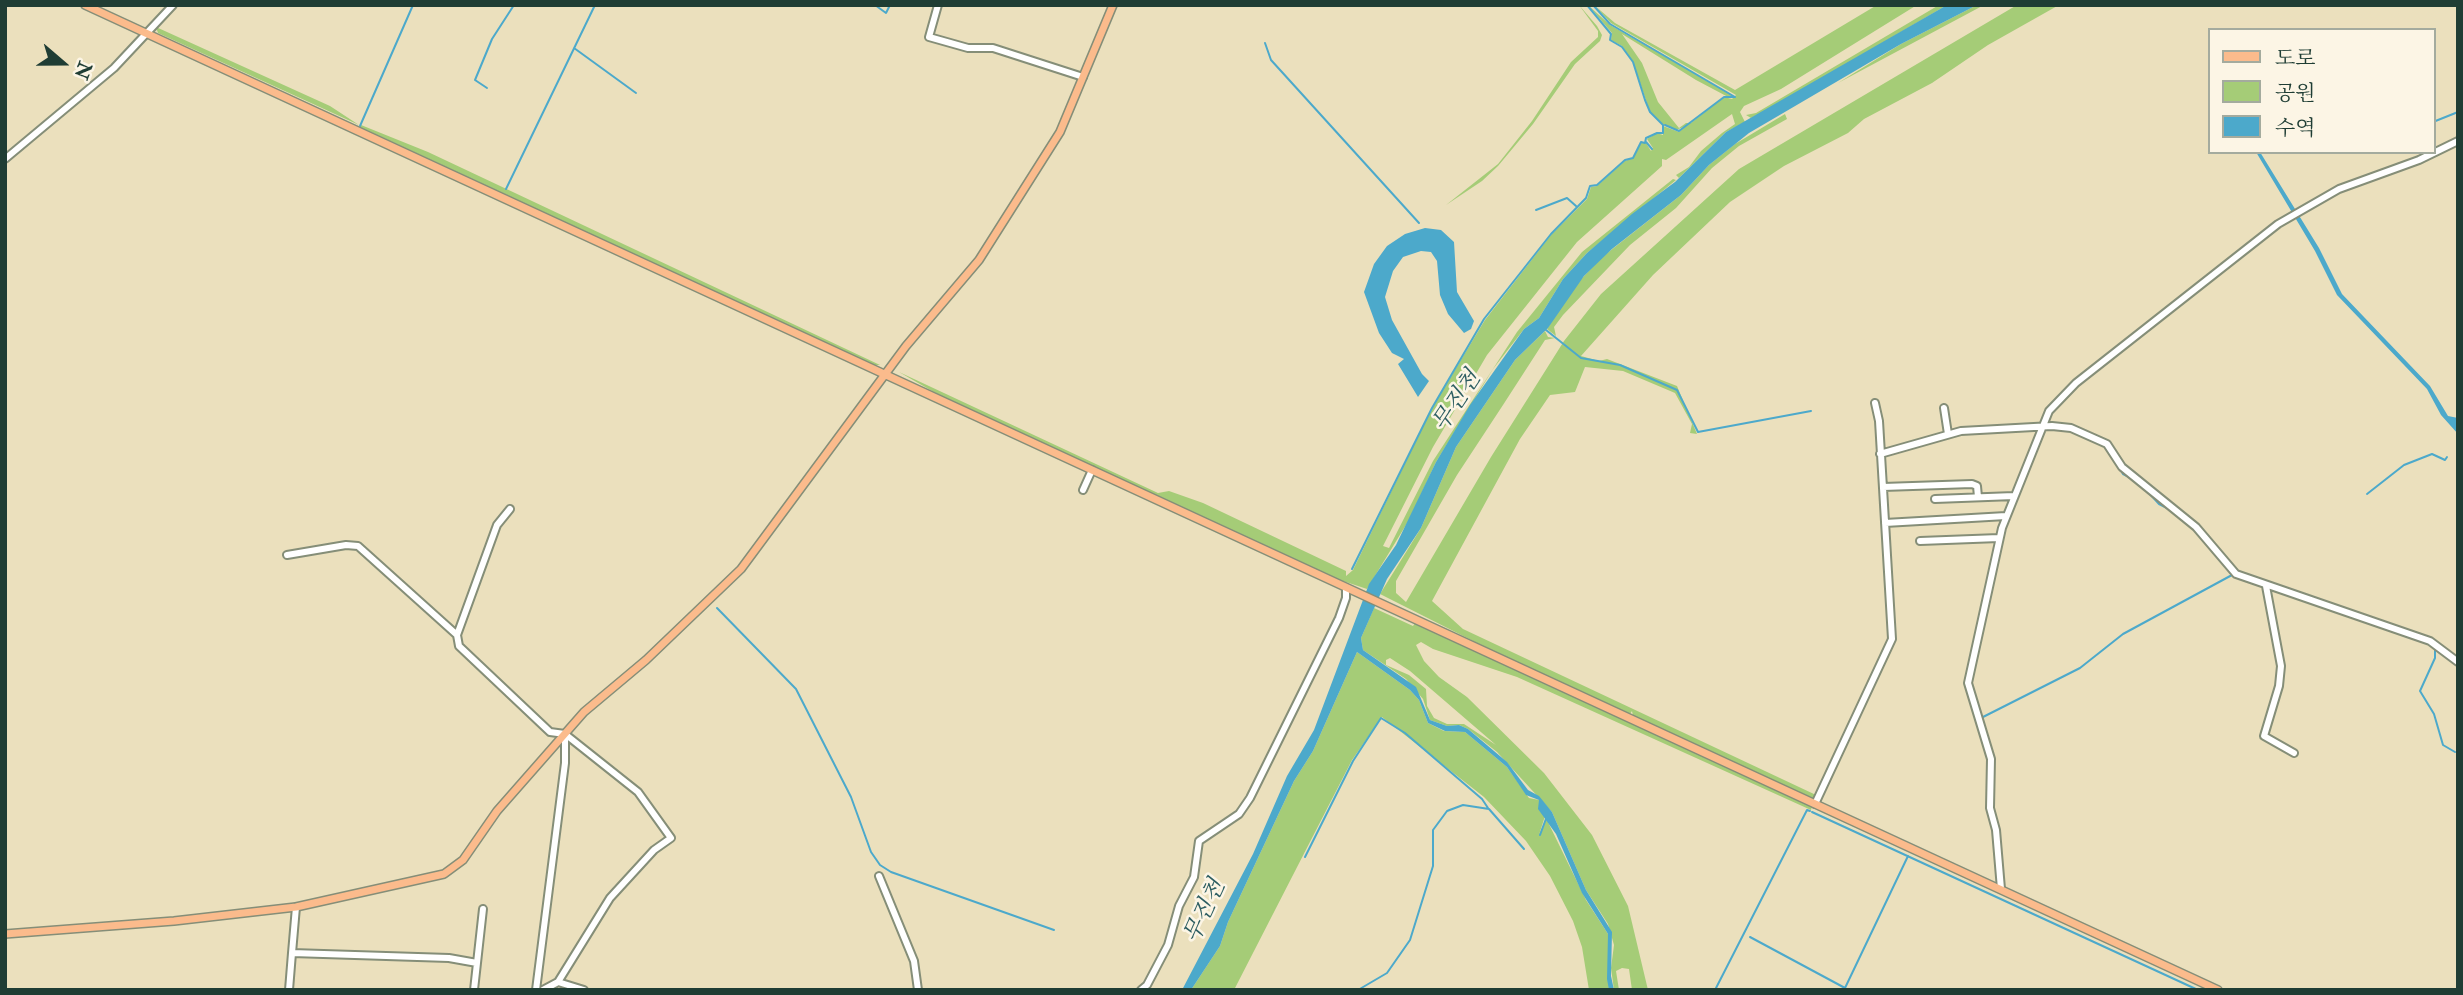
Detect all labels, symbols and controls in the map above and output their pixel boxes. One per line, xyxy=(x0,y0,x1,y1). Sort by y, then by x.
north arrow xyxy=(28,28,98,98)
legend xyxy=(2208,28,2435,154)
text: 도로 xyxy=(2275,45,2316,72)
text: N xyxy=(69,58,97,82)
text: 공원 xyxy=(2275,80,2316,107)
text: 수역 xyxy=(2275,115,2316,142)
water label: 무진천 xyxy=(1428,367,1488,437)
water label: 무진천 xyxy=(1179,876,1233,948)

